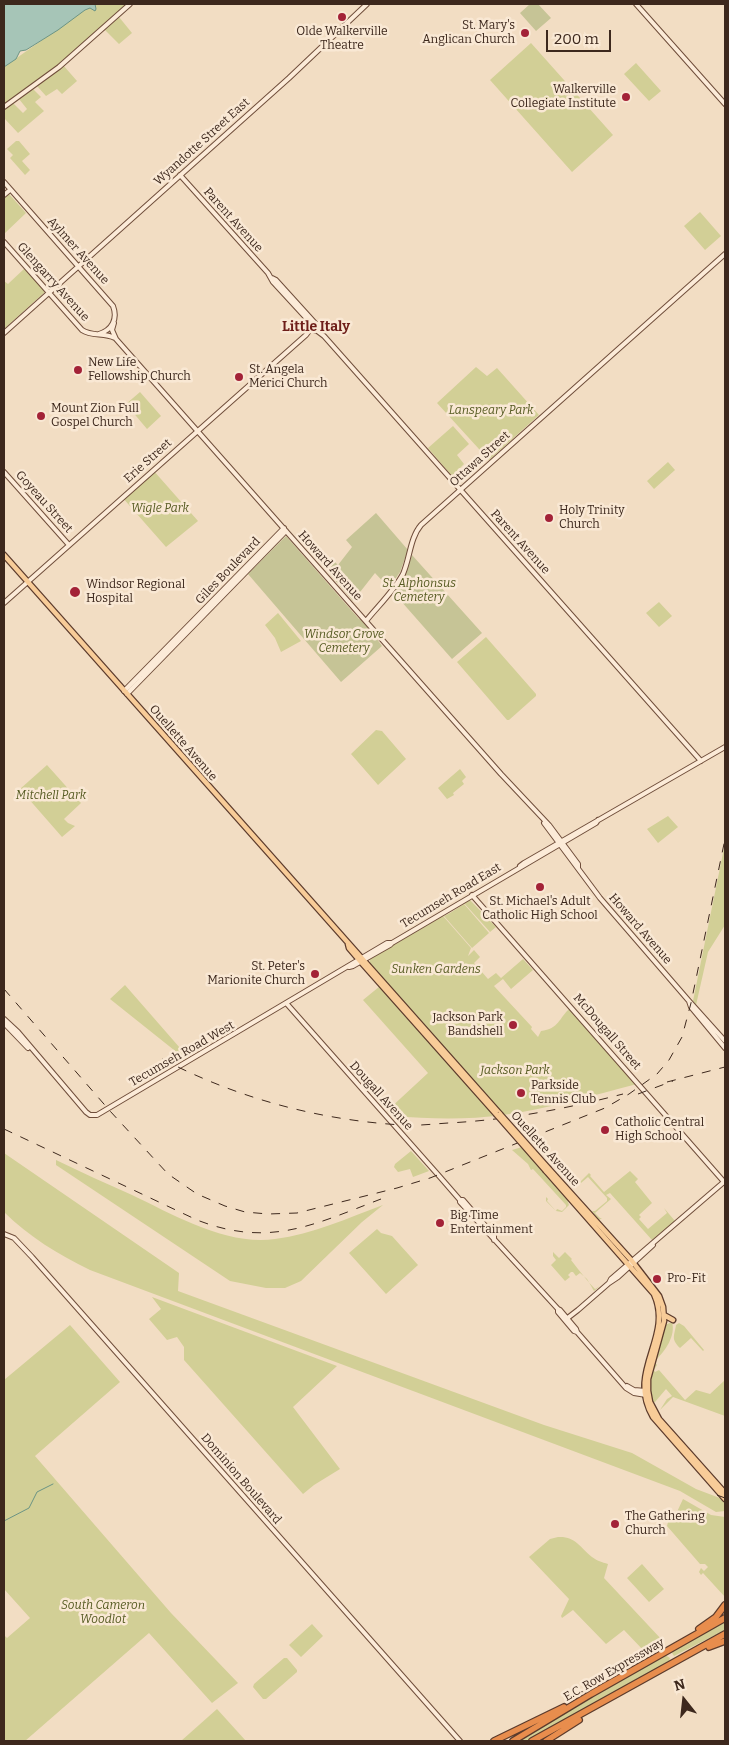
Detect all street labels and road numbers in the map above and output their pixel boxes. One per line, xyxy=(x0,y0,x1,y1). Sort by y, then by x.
street label: Wyandotte Street East xyxy=(151,95,253,189)
street label: Parent Avenue xyxy=(200,185,266,255)
street label: Aylmer Avenue xyxy=(44,214,112,288)
street label: Glengarry Avenue xyxy=(14,240,92,324)
street label: Ottawa Street xyxy=(447,428,513,490)
street label: Erie Street xyxy=(121,436,175,486)
street label: Goyeau Street xyxy=(12,468,76,536)
street label: Parent Avenue xyxy=(487,507,553,577)
street label: Howard Avenue xyxy=(295,528,365,604)
street label: Giles Boulevard xyxy=(193,535,263,607)
street label: Ouellette Avenue xyxy=(146,702,220,784)
street label: Tecumseh Road East xyxy=(398,860,504,932)
street label: Howard Avenue xyxy=(605,891,675,967)
street label: McDougall Street xyxy=(570,991,644,1073)
street label: Tecumseh Road West xyxy=(127,1018,237,1090)
street label: Dougall Avenue xyxy=(346,1059,416,1133)
street label: Ouellette Avenue xyxy=(508,1109,582,1189)
street label: Dominion Boulevard xyxy=(198,1431,284,1527)
street label: E.C. Row Expressway xyxy=(561,1635,667,1705)

